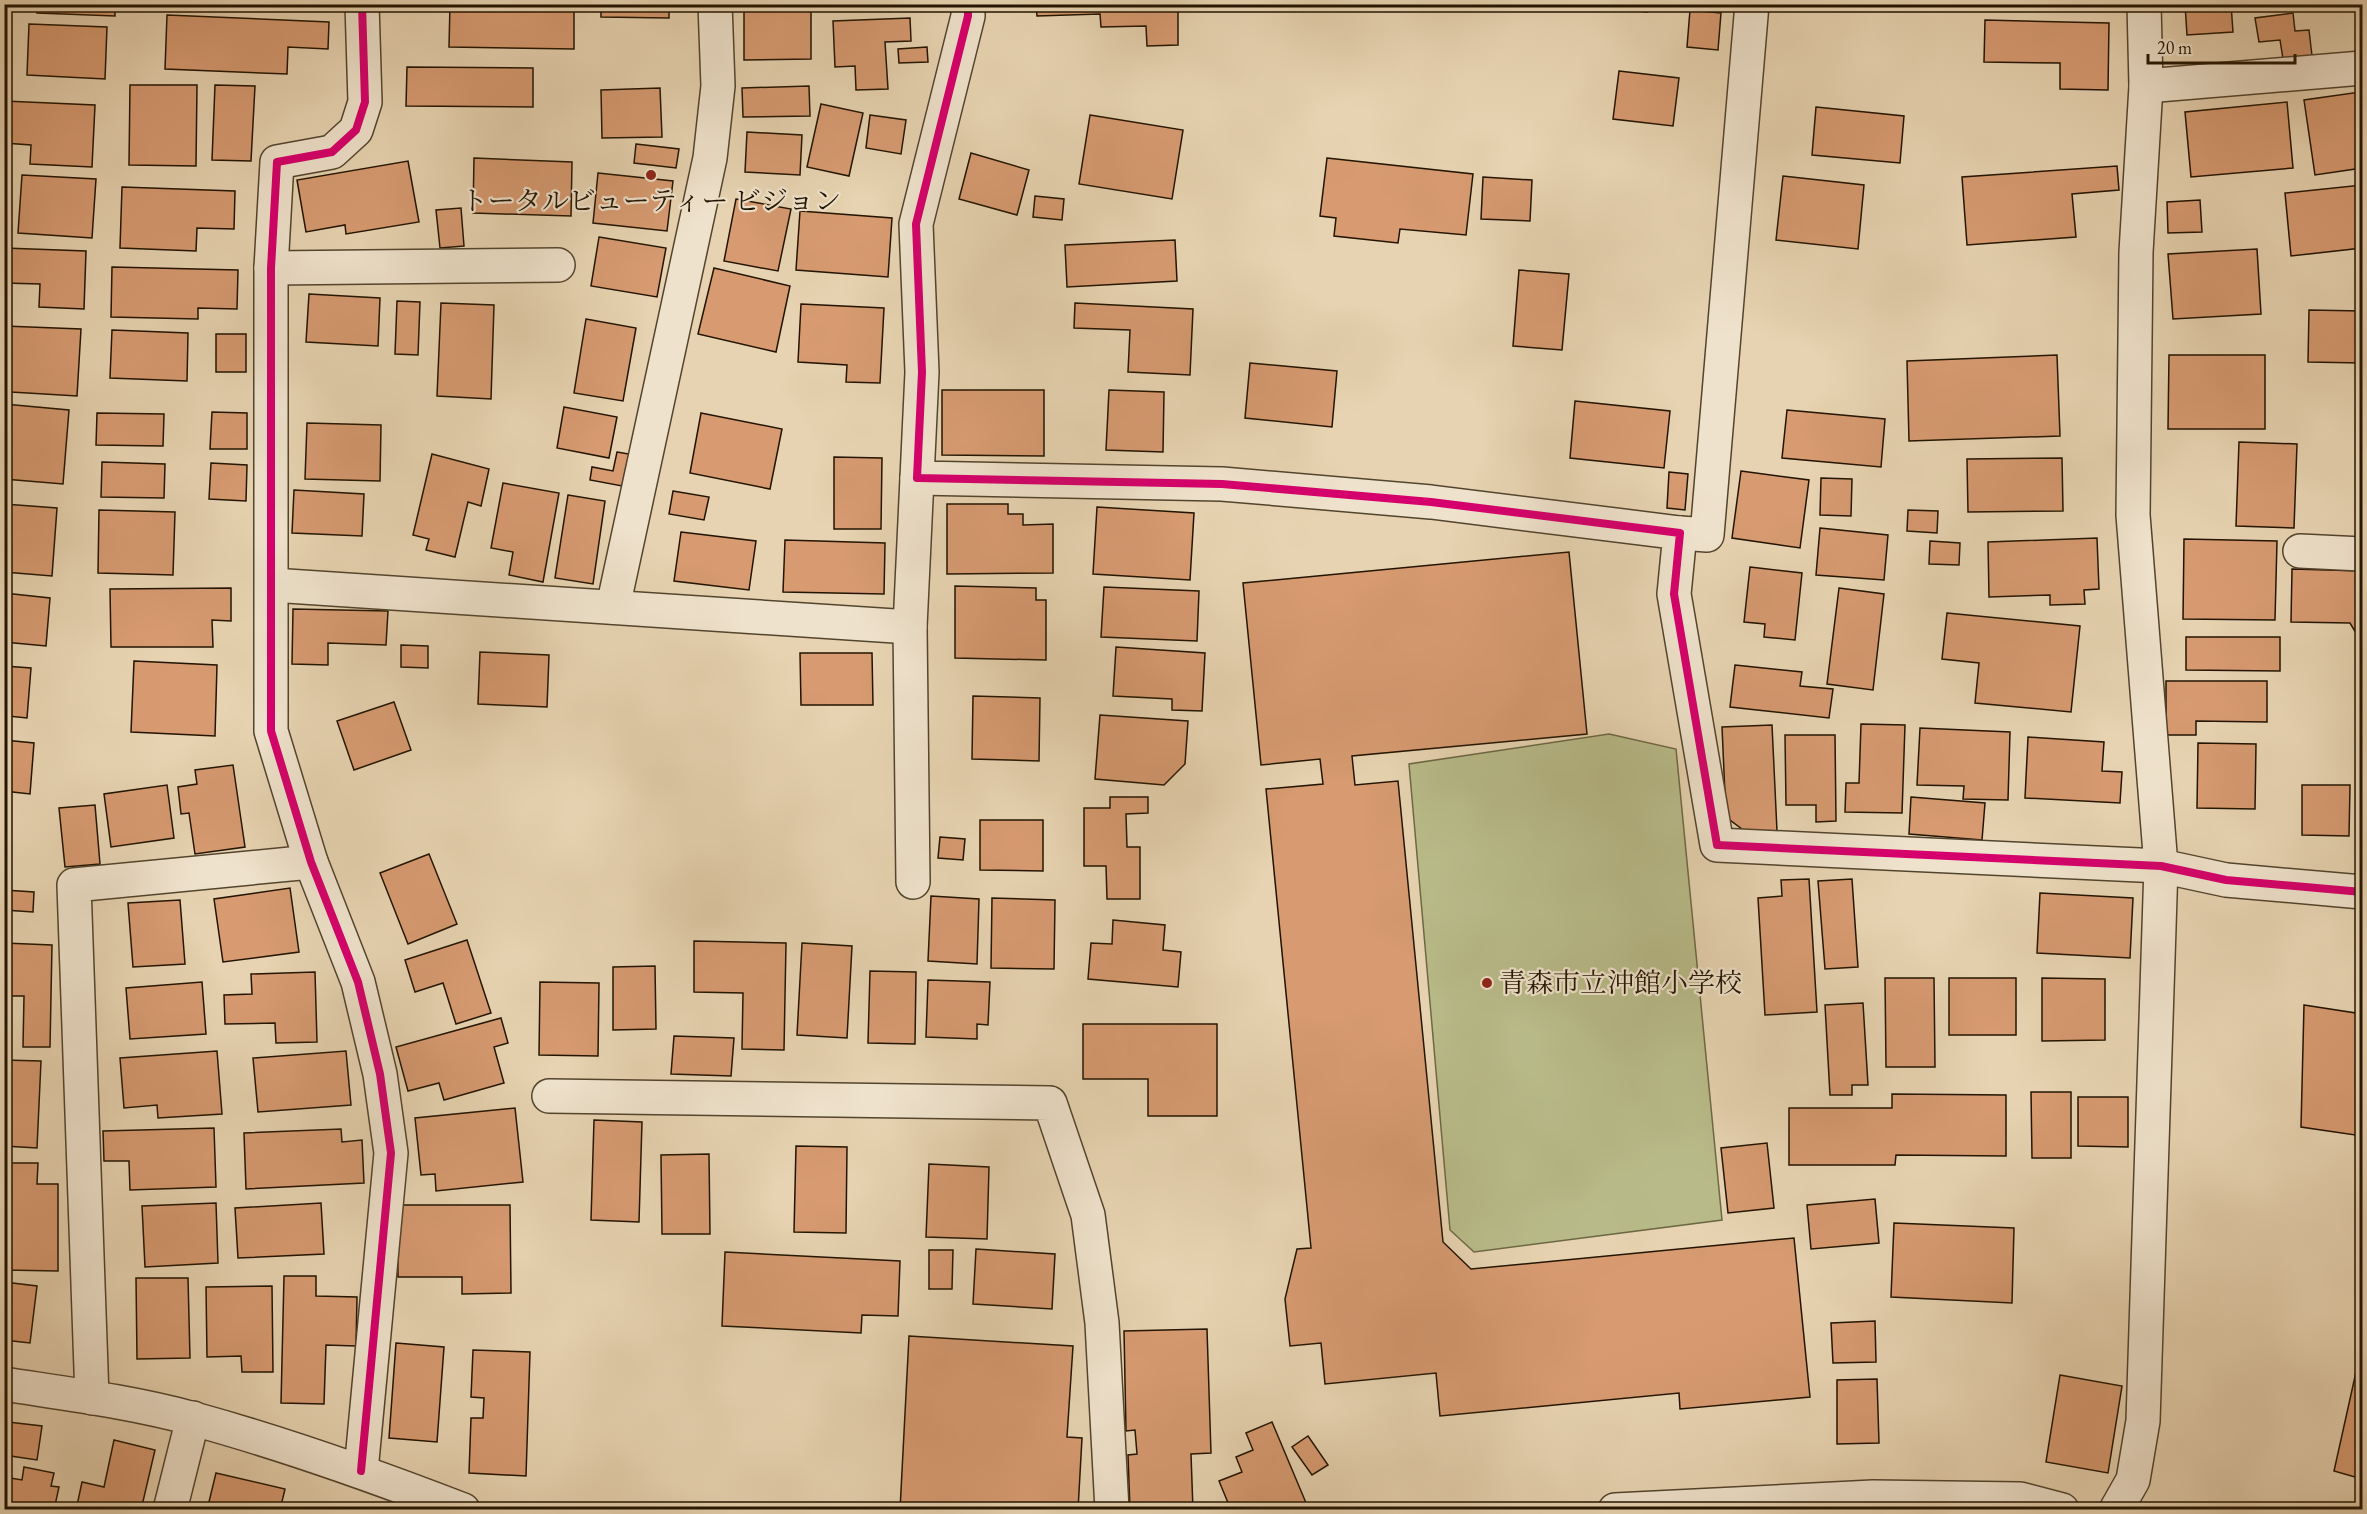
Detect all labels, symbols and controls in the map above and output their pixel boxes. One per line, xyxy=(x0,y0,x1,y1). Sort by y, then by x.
scale bar xyxy=(2148,27,2295,65)
text: 20 m xyxy=(2157,36,2192,59)
marker: トータルビューティー ビジョン xyxy=(644,168,658,182)
place label: トータルビューティー ビジョン xyxy=(461,183,841,218)
place label: 青森市立沖館小学校 xyxy=(1499,965,1742,1000)
marker: 青森市立沖館小学校 xyxy=(1480,976,1494,990)

